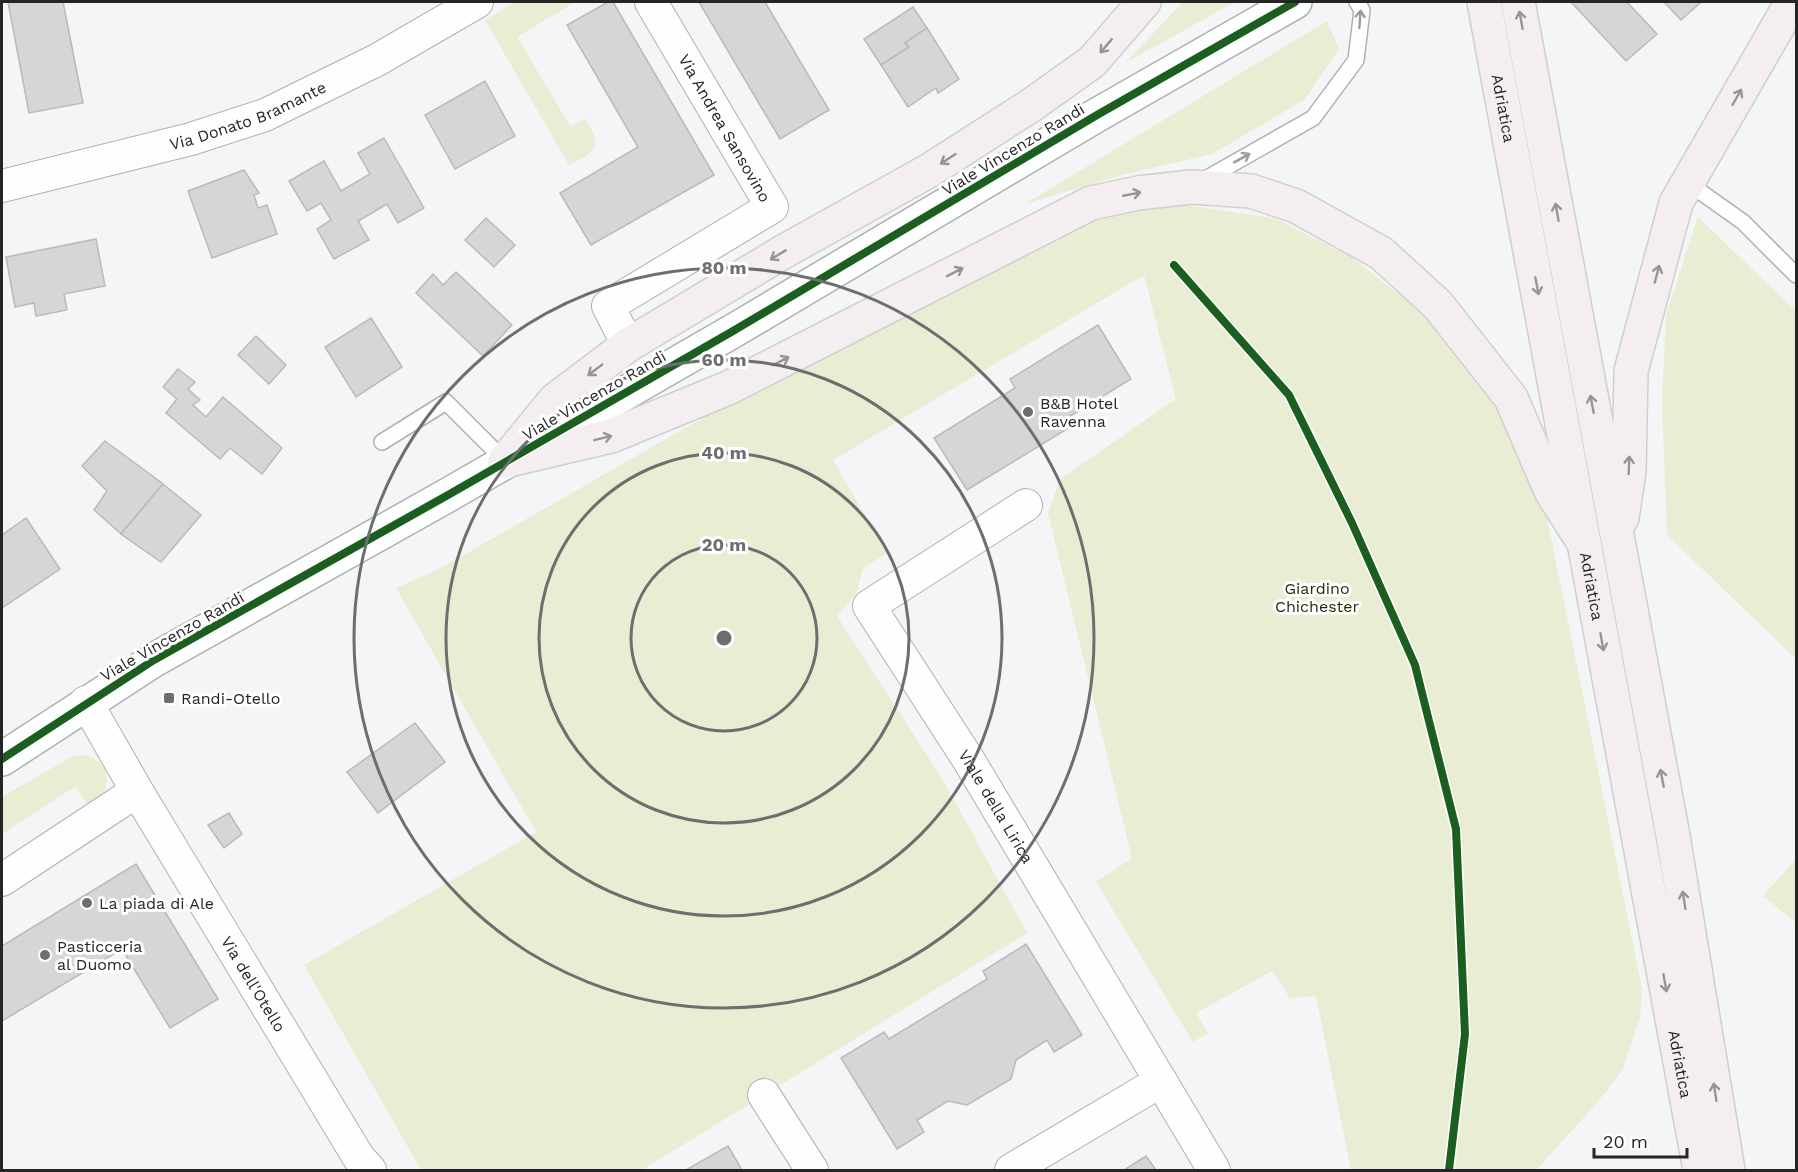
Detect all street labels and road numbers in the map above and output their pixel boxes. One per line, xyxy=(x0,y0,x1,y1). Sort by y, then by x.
street label: Via Andrea Sansovino xyxy=(674,51,775,206)
street label: Adriatica xyxy=(1488,73,1519,144)
street label: Via Donato Bramante xyxy=(168,78,329,154)
street label: Viale Vincenzo Randi xyxy=(939,99,1088,199)
street label: Viale Vincenzo Randi xyxy=(519,347,669,444)
street label: Adriatica xyxy=(1576,551,1607,622)
street label: Viale Vincenzo Randi xyxy=(97,588,247,685)
street label: Viale della Lirica xyxy=(954,746,1037,867)
street label: Via dell'Otello xyxy=(217,933,289,1036)
street label: Adriatica xyxy=(1664,1028,1696,1100)

